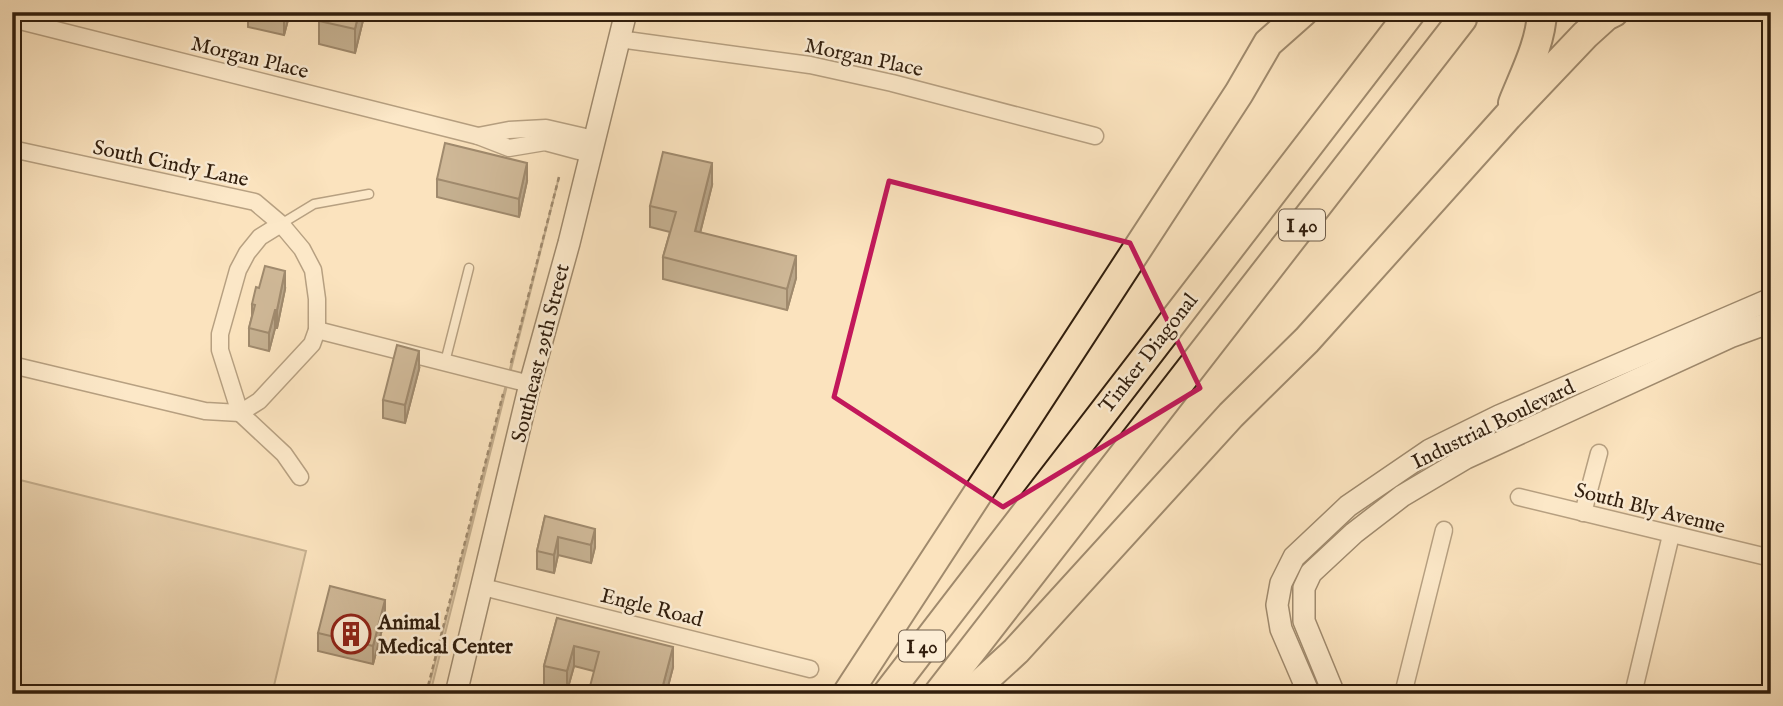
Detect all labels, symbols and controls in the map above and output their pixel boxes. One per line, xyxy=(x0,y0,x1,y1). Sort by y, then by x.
street label: Morgan Place xyxy=(188,31,312,86)
street label: Morgan Place xyxy=(802,33,926,84)
street label: South Cindy Lane xyxy=(90,135,251,194)
road number: I 40 xyxy=(1279,210,1325,241)
street label: Southeast 29th Street xyxy=(506,261,577,446)
street label: Tinker Diagonal xyxy=(1094,288,1205,419)
street label: Industrial Boulevard xyxy=(1408,374,1580,477)
street label: South Bly Avenue xyxy=(1571,478,1728,541)
street label: Engle Road xyxy=(598,583,706,634)
place label: Animal Medical Center xyxy=(377,610,513,661)
building icon: Animal Medical Center xyxy=(330,613,372,655)
road number: I 40 xyxy=(899,631,945,662)

